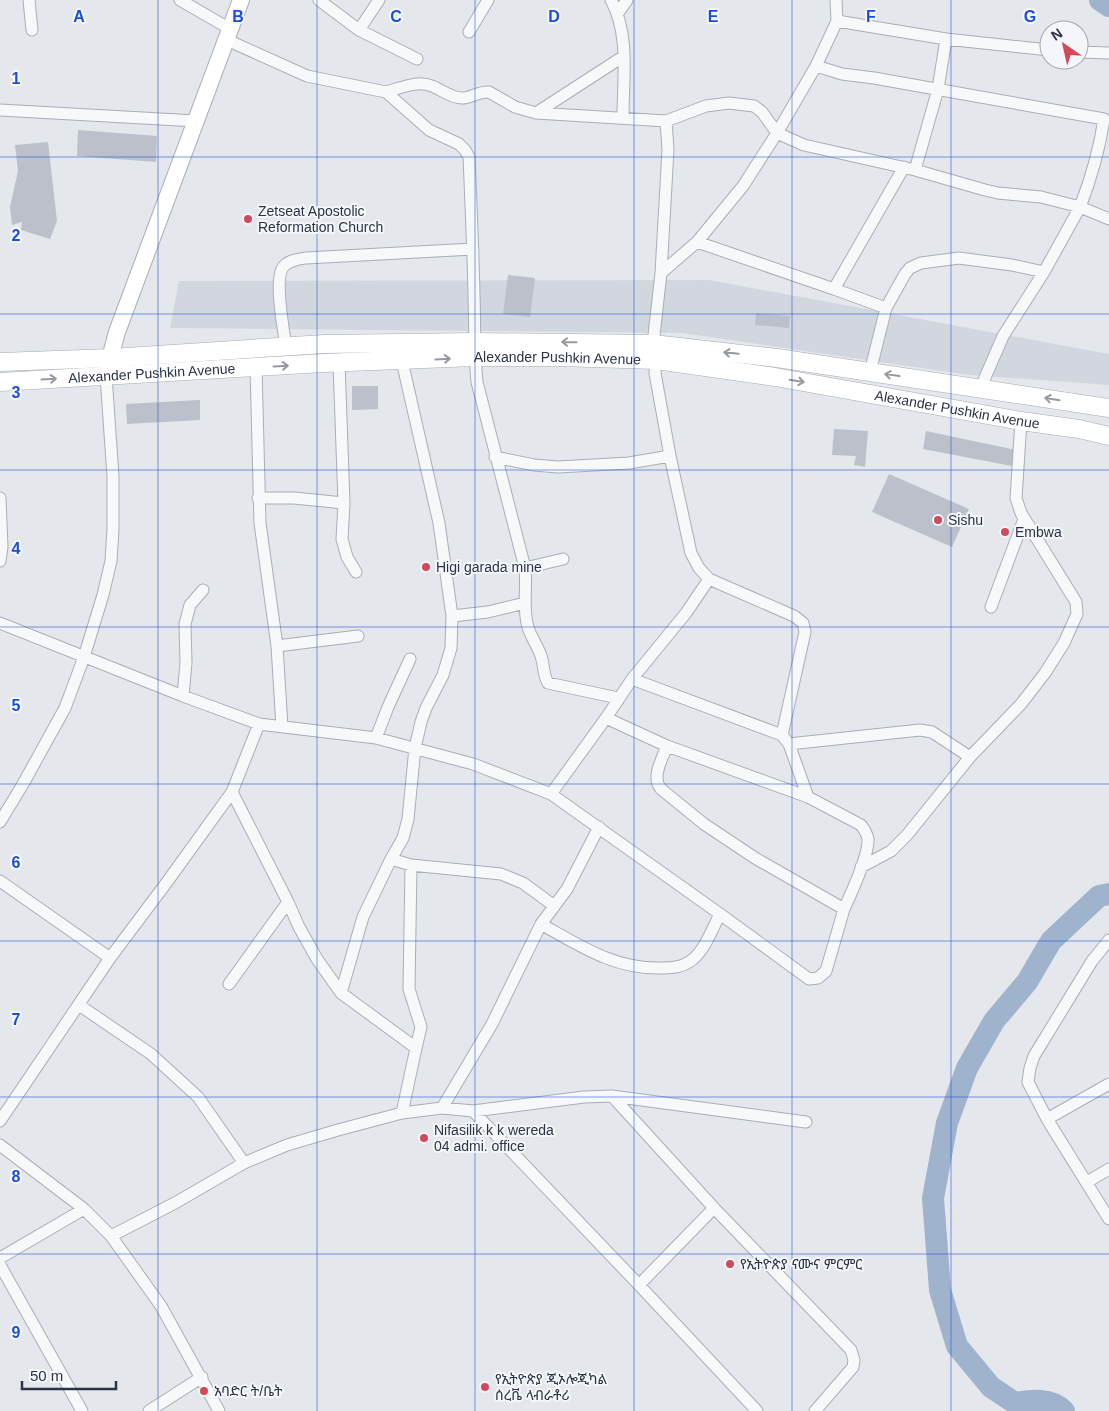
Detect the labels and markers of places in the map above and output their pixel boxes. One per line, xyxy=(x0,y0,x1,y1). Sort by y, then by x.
place label: Zetseat Apostolic Reformation Church xyxy=(258,203,383,235)
marker: Zetseat Apostolic Reformation Church xyxy=(242,213,254,225)
place label: Sishu xyxy=(948,512,983,528)
marker: Sishu xyxy=(932,514,944,526)
place label: Embwa xyxy=(1015,524,1062,540)
marker: Embwa xyxy=(999,526,1011,538)
place label: Higi garada mine xyxy=(436,559,542,575)
marker: Higi garada mine xyxy=(420,561,432,573)
place label: Nifasilik k k wereda 04 admi. office xyxy=(434,1122,554,1154)
marker: Nifasilik k k wereda 04 admi. office xyxy=(418,1132,430,1144)
place label: የኢትዮጵያ ናሙና ምርምር xyxy=(740,1256,862,1272)
marker: የኢትዮጵያ ናሙና ምርምር xyxy=(724,1258,736,1270)
place label: የኢትዮጵያ ጂኦሎጂካል ሰረቬ ላብራቶሪ xyxy=(495,1371,608,1403)
marker: የኢትዮጵያ ጂኦሎጂካል ሰረቬ ላብራቶሪ xyxy=(479,1381,491,1393)
place label: አባድር ት/ቤት xyxy=(214,1383,283,1399)
marker: አባድር ት/ቤት xyxy=(198,1385,210,1397)

